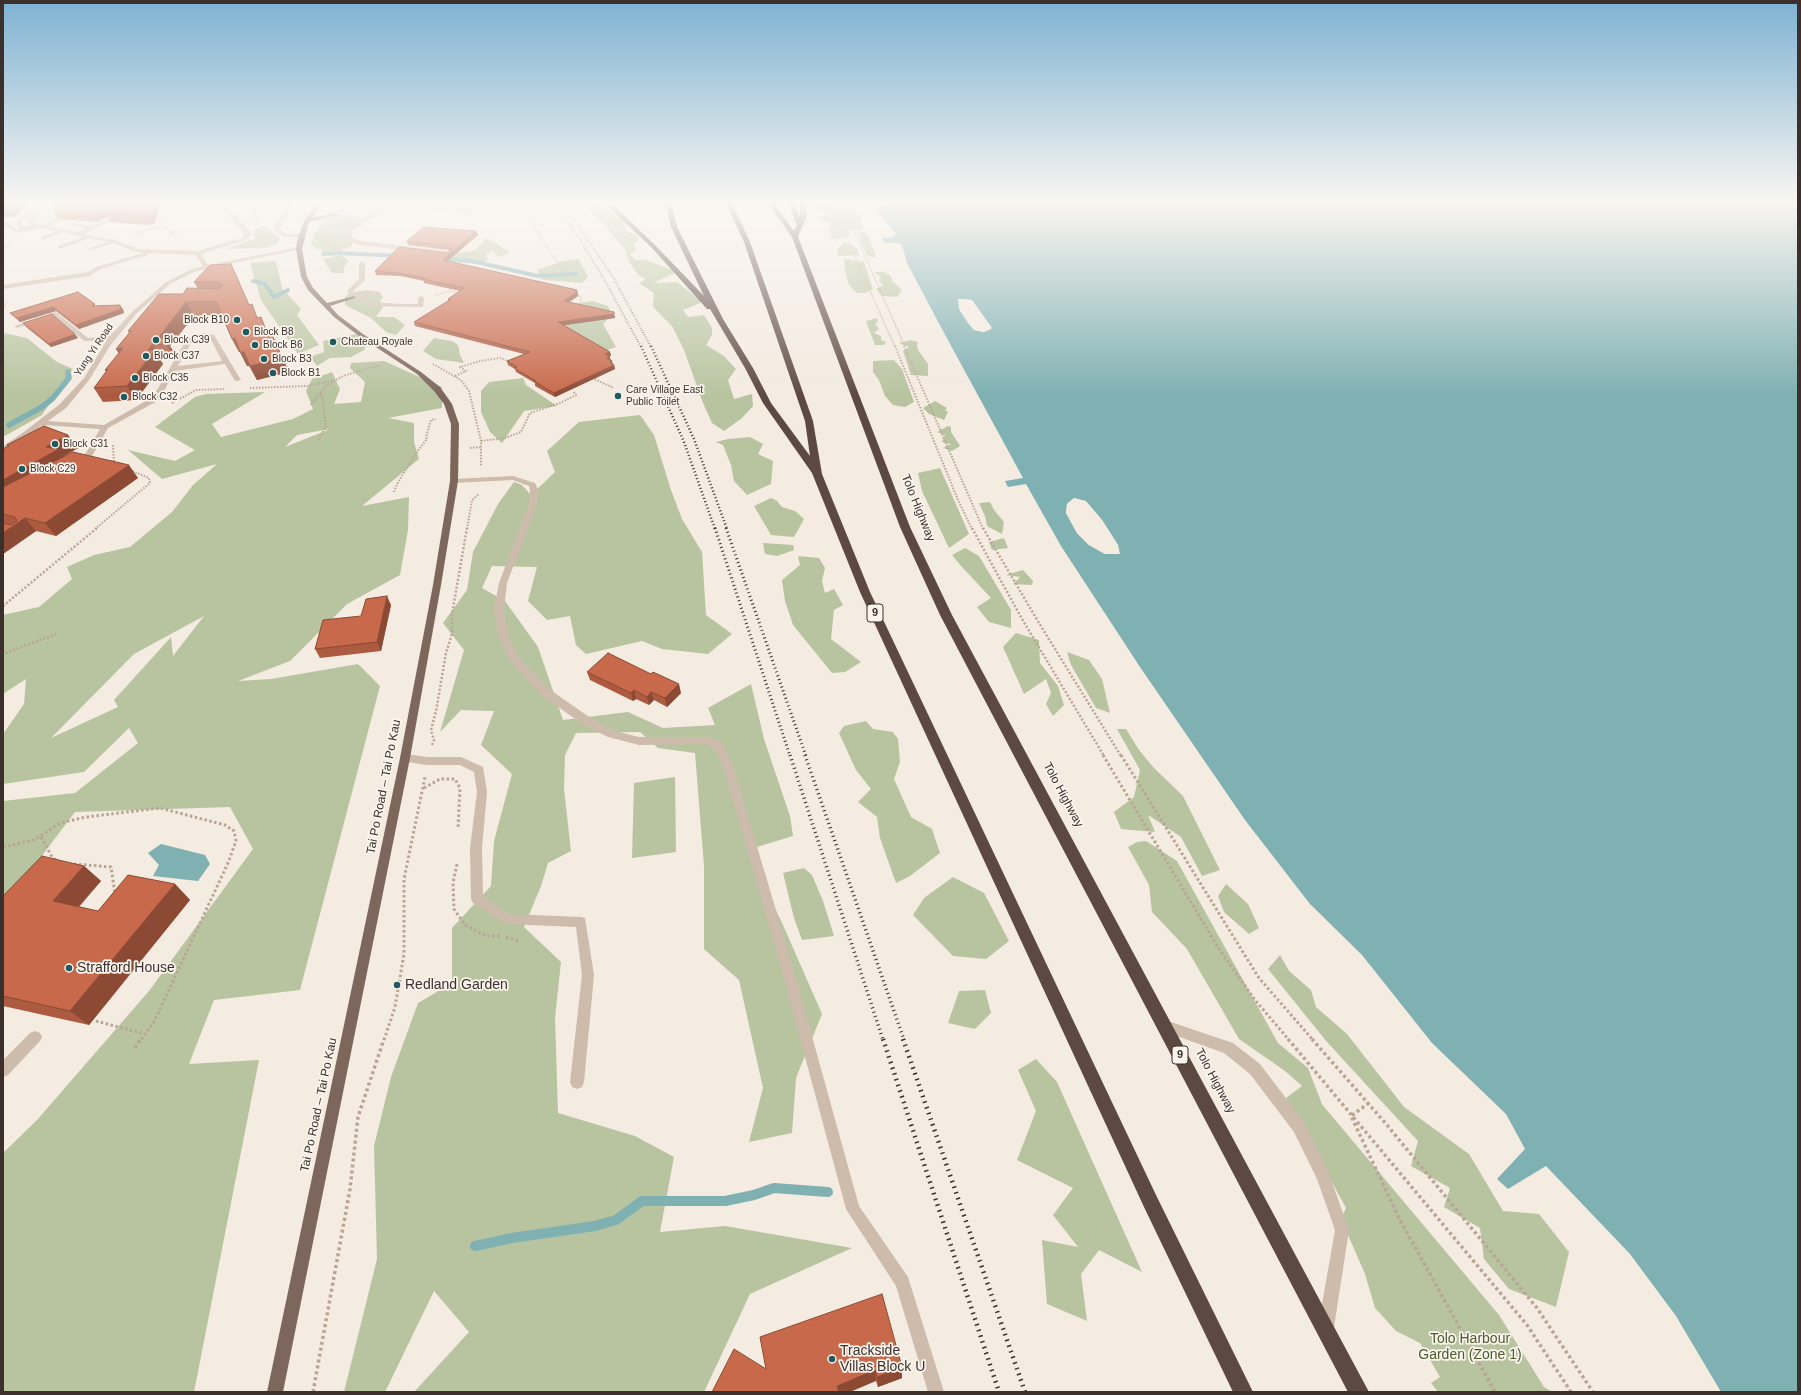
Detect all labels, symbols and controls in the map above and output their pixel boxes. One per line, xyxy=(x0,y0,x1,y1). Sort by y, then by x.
place label: Block B10 xyxy=(184,314,229,326)
marker: Block B10 xyxy=(232,315,242,325)
street label: Yung Yi Road xyxy=(72,321,116,379)
place label: Block B8 xyxy=(254,326,293,338)
marker: Block B8 xyxy=(241,327,251,337)
place label: Block C39 xyxy=(164,334,210,346)
marker: Block C39 xyxy=(151,335,161,345)
place label: Chateau Royale xyxy=(341,336,413,348)
marker: Chateau Royale xyxy=(328,337,338,347)
place label: Block B6 xyxy=(263,339,302,351)
marker: Block B6 xyxy=(250,340,260,350)
place label: Block C37 xyxy=(154,350,200,362)
marker: Block C37 xyxy=(141,351,151,361)
place label: Block B3 xyxy=(272,353,311,365)
marker: Block B3 xyxy=(259,354,269,364)
place label: Block B1 xyxy=(281,367,320,379)
marker: Block B1 xyxy=(268,368,278,378)
place label: Block C35 xyxy=(143,372,189,384)
marker: Block C35 xyxy=(130,373,140,383)
place label: Care Village East Public Toilet xyxy=(626,384,703,408)
place label: Block C32 xyxy=(132,391,178,403)
marker: Care Village East Public Toilet xyxy=(613,391,623,401)
marker: Block C32 xyxy=(119,392,129,402)
place label: Block C31 xyxy=(63,438,109,450)
marker: Block C31 xyxy=(50,439,60,449)
place label: Block C29 xyxy=(30,463,76,475)
marker: Block C29 xyxy=(17,464,27,474)
street label: Tolo Highway xyxy=(898,472,938,544)
road number: 9 xyxy=(867,604,883,622)
street label: Tai Po Road – Tai Po Kau xyxy=(364,719,404,855)
street label: Tolo Highway xyxy=(1040,760,1086,830)
place label: Strafford House xyxy=(77,960,175,976)
marker: Strafford House xyxy=(64,963,74,973)
place label: Redland Garden xyxy=(405,977,508,993)
marker: Redland Garden xyxy=(392,980,402,990)
street label: Tai Po Road – Tai Po Kau xyxy=(298,1037,340,1173)
road number: 9 xyxy=(1172,1046,1188,1064)
street label: Tolo Highway xyxy=(1192,1046,1238,1116)
park label: Tolo Harbour Garden (Zone 1) xyxy=(1418,1331,1522,1364)
place label: Trackside Villas Block U xyxy=(840,1343,925,1376)
marker: Trackside Villas Block U xyxy=(827,1354,837,1364)

